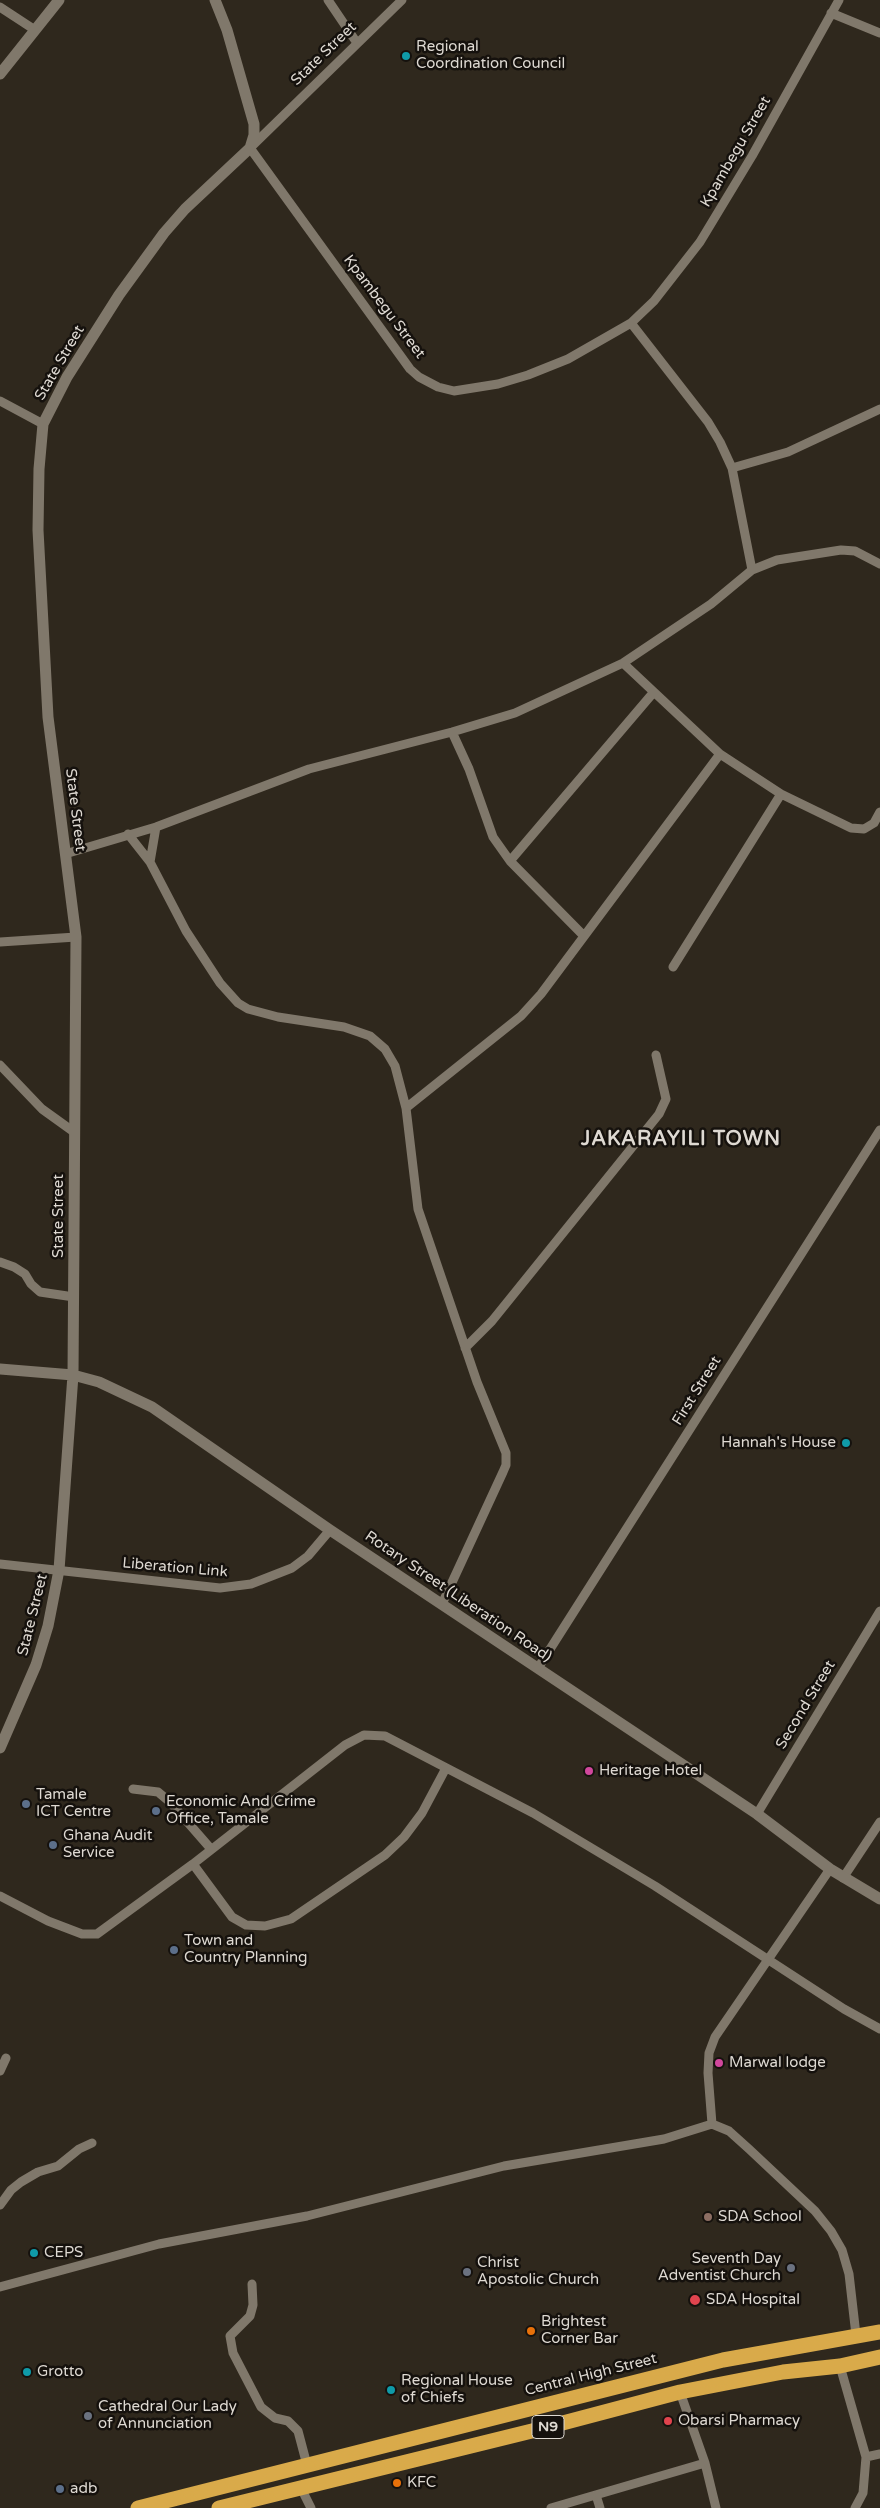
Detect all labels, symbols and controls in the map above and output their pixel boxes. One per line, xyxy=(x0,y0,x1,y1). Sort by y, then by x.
street label: State Street xyxy=(288,18,360,90)
place label: Regional Coordination Council xyxy=(416,38,565,73)
marker: Regional Coordination Council xyxy=(400,50,412,62)
street label: Kpambegu Street xyxy=(697,93,775,211)
street label: Kpambegu Street xyxy=(339,252,429,362)
street label: State Street xyxy=(31,322,89,404)
street label: State Street xyxy=(61,767,89,853)
district label: JAKARAYILI TOWN xyxy=(579,1128,783,1152)
street label: State Street xyxy=(50,1174,68,1258)
street label: First Street xyxy=(669,1353,725,1429)
place label: Hannah's House xyxy=(721,1434,836,1452)
marker: Hannah's House xyxy=(840,1437,852,1449)
street label: Rotary Street (Liberation Road) xyxy=(361,1528,555,1666)
street label: Liberation Link xyxy=(122,1554,228,1582)
street label: State Street xyxy=(14,1572,52,1658)
street label: Second Street xyxy=(772,1657,840,1753)
place label: Heritage Hotel xyxy=(599,1762,702,1780)
marker: Heritage Hotel xyxy=(583,1765,595,1777)
place label: Tamale ICT Centre xyxy=(36,1786,111,1821)
place label: Economic And Crime Office, Tamale xyxy=(166,1793,316,1828)
marker: Tamale ICT Centre xyxy=(20,1798,32,1810)
marker: Economic And Crime Office, Tamale xyxy=(150,1805,162,1817)
place label: Ghana Audit Service xyxy=(63,1827,152,1862)
marker: Ghana Audit Service xyxy=(47,1839,59,1851)
place label: Town and Country Planning xyxy=(184,1932,308,1967)
marker: Town and Country Planning xyxy=(168,1944,180,1956)
place label: Marwal lodge xyxy=(729,2054,826,2072)
marker: Marwal lodge xyxy=(713,2057,725,2069)
place label: SDA School xyxy=(718,2208,802,2226)
marker: SDA School xyxy=(702,2211,714,2223)
place label: CEPS xyxy=(44,2244,83,2262)
marker: CEPS xyxy=(28,2247,40,2259)
place label: Seventh Day Adventist Church xyxy=(658,2250,781,2285)
place label: Christ Apostolic Church xyxy=(477,2254,599,2289)
marker: Seventh Day Adventist Church xyxy=(785,2262,797,2274)
marker: Christ Apostolic Church xyxy=(461,2266,473,2278)
place label: SDA Hospital xyxy=(706,2291,800,2309)
marker: SDA Hospital xyxy=(688,2293,702,2307)
place label: Brightest Corner Bar xyxy=(541,2313,618,2348)
marker: Brightest Corner Bar xyxy=(525,2325,537,2337)
street label: Central High Street xyxy=(523,2350,659,2400)
place label: Grotto xyxy=(37,2363,83,2381)
marker: Grotto xyxy=(21,2366,33,2378)
place label: Regional House of Chiefs xyxy=(401,2372,513,2407)
marker: Regional House of Chiefs xyxy=(385,2384,397,2396)
place label: Cathedral Our Lady of Annunciation xyxy=(98,2398,237,2433)
marker: Cathedral Our Lady of Annunciation xyxy=(82,2410,94,2422)
place label: Obarsi Pharmacy xyxy=(678,2412,800,2430)
marker: Obarsi Pharmacy xyxy=(662,2415,674,2427)
road number: N9 xyxy=(532,2416,564,2438)
place label: KFC xyxy=(407,2474,436,2492)
marker: KFC xyxy=(391,2477,403,2489)
place label: adb xyxy=(70,2480,97,2498)
marker: adb xyxy=(54,2483,66,2495)

